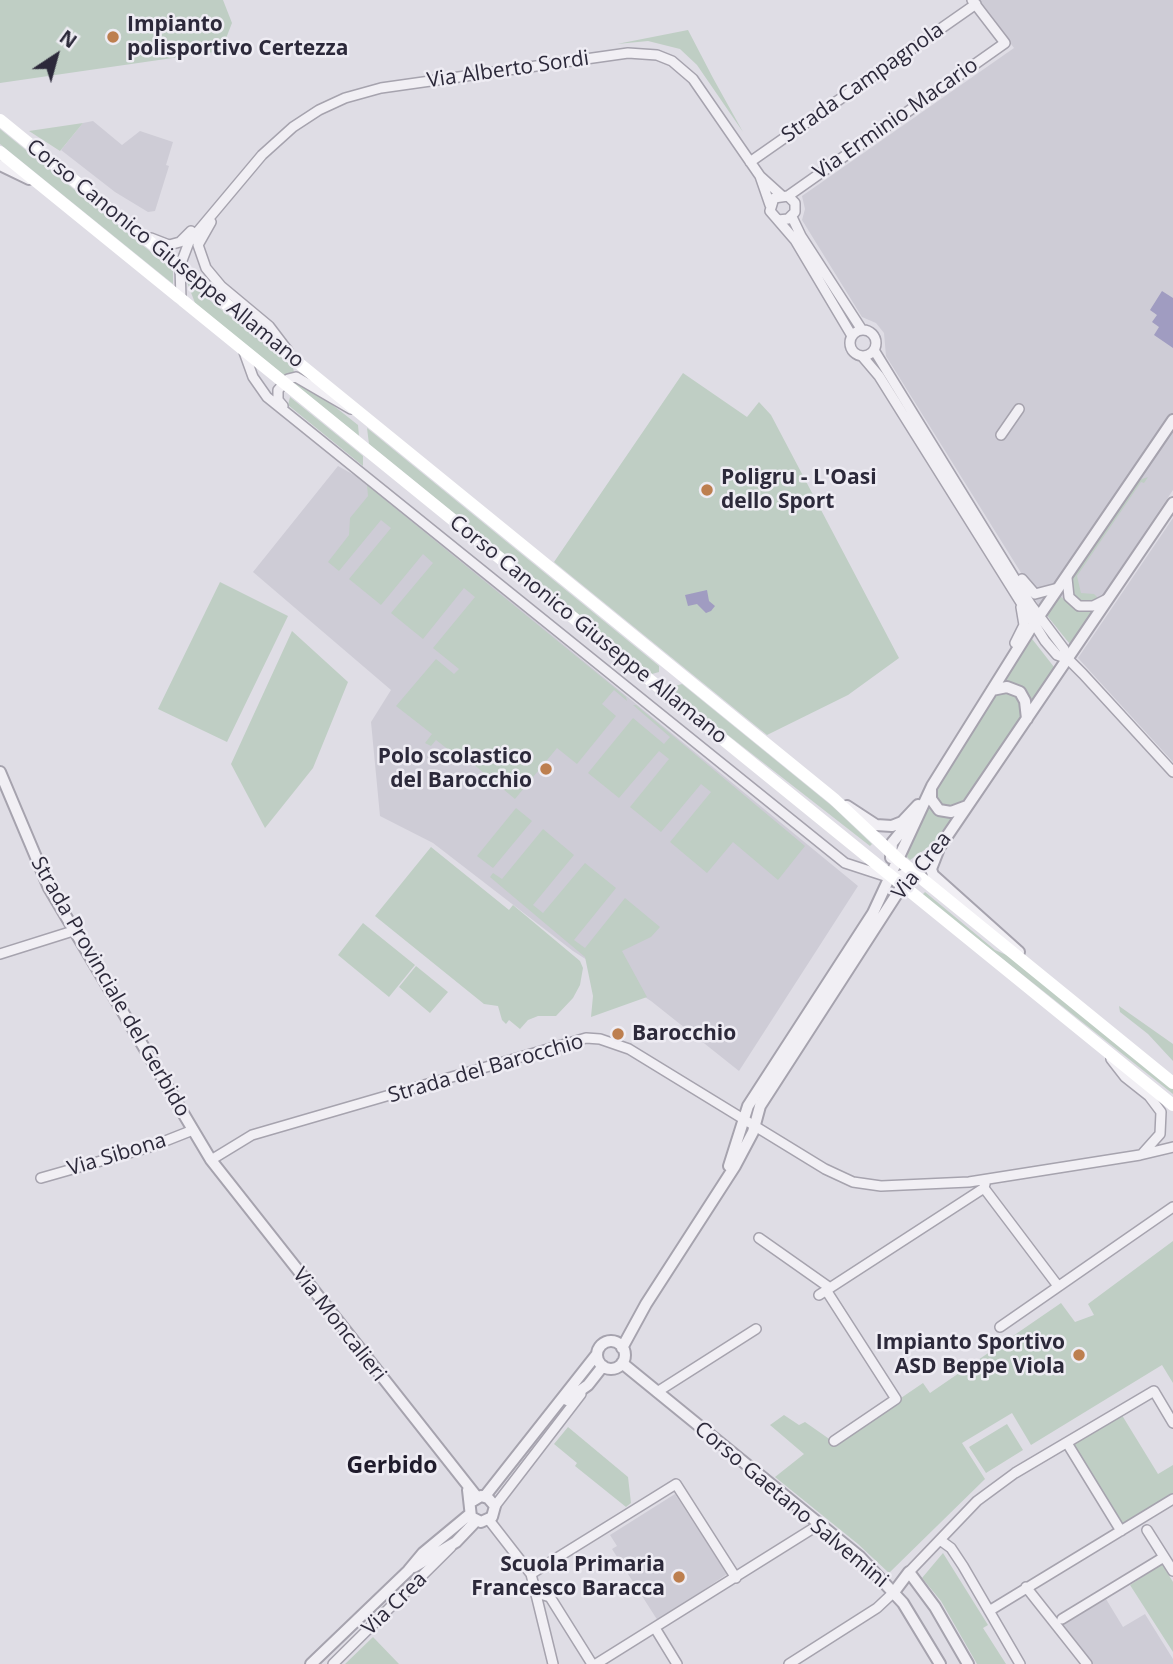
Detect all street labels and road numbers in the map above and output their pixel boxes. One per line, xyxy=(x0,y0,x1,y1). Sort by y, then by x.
street label: Strada Campagnola xyxy=(777,18,949,148)
street label: Via Alberto Sordi xyxy=(425,46,591,94)
street label: Via Erminio Macario xyxy=(809,53,983,185)
street label: Corso Canonico Giuseppe Allamano xyxy=(21,134,309,374)
street label: Corso Canonico Giuseppe Allamano xyxy=(444,510,732,750)
street label: Via Crea xyxy=(887,827,957,905)
street label: Strada Provinciale del Gerbido xyxy=(25,853,195,1121)
street label: Strada del Barocchio xyxy=(385,1029,587,1109)
street label: Via Sibona xyxy=(65,1128,169,1182)
street label: Via Moncalieri xyxy=(287,1263,391,1387)
street label: Corso Gaetano Salvemini xyxy=(689,1417,893,1593)
street label: Via Crea xyxy=(357,1567,433,1641)

